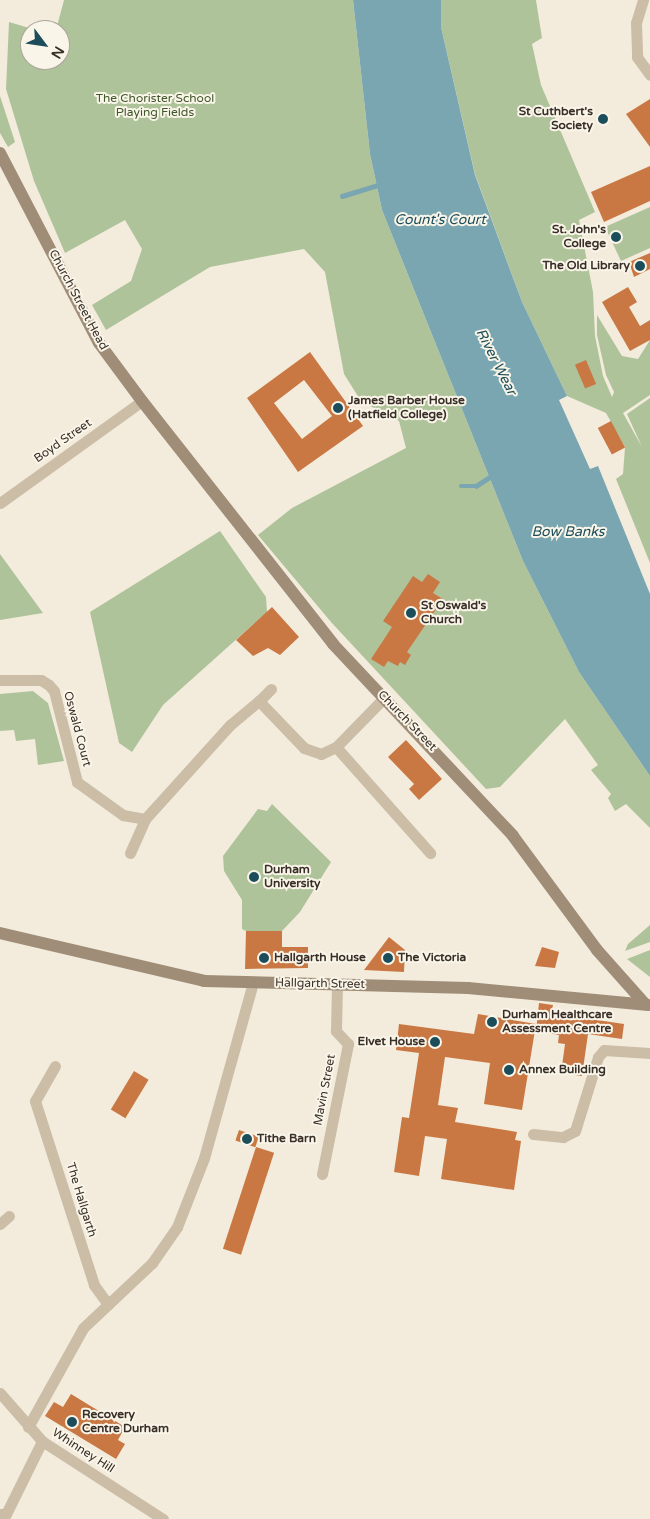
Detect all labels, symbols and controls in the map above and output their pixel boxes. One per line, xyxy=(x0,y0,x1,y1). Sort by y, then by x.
north arrow xyxy=(20,20,70,70)
text: N xyxy=(47,43,68,62)
park label: The Chorister School Playing Fields xyxy=(96,92,214,120)
place label: St Cuthbert's Society xyxy=(519,105,593,133)
marker: St Cuthbert's Society xyxy=(597,113,609,125)
water label: Count's Court xyxy=(395,212,485,228)
place label: St. John's College xyxy=(552,223,606,251)
marker: St. John's College xyxy=(610,231,622,243)
street label: Church Street Head xyxy=(45,247,111,353)
place label: The Old Library xyxy=(542,259,630,273)
marker: The Old Library xyxy=(634,260,646,272)
water label: River Wear xyxy=(472,326,520,398)
place label: James Barber House (Hatfield College) xyxy=(348,394,465,422)
marker: James Barber House (Hatfield College) xyxy=(332,402,344,414)
street label: Boyd Street xyxy=(32,416,94,466)
water label: Bow Banks xyxy=(531,524,605,540)
place label: St Oswald's Church xyxy=(421,599,486,627)
marker: St Oswald's Church xyxy=(405,607,417,619)
street label: Church Street xyxy=(375,688,439,754)
street label: Oswald Court xyxy=(60,690,94,768)
place label: Durham University xyxy=(264,863,321,891)
marker: Durham University xyxy=(248,871,260,883)
place label: Hallgarth House xyxy=(274,951,366,965)
place label: The Victoria xyxy=(398,951,466,965)
marker: Hallgarth House xyxy=(258,952,270,964)
marker: The Victoria xyxy=(382,952,394,964)
street label: Hallgarth Street xyxy=(275,976,365,992)
place label: Durham Healthcare Assessment Centre xyxy=(502,1008,613,1036)
marker: Durham Healthcare Assessment Centre xyxy=(486,1016,498,1028)
place label: Elvet House xyxy=(358,1035,425,1049)
marker: Elvet House xyxy=(429,1036,441,1048)
street label: Mavin Street xyxy=(311,1053,339,1127)
place label: Annex Building xyxy=(519,1063,606,1077)
marker: Annex Building xyxy=(503,1064,515,1076)
place label: Tithe Barn xyxy=(257,1132,316,1146)
marker: Tithe Barn xyxy=(241,1133,253,1145)
street label: The Hallgarth xyxy=(63,1161,99,1239)
place label: Recovery Centre Durham xyxy=(82,1408,169,1436)
marker: Recovery Centre Durham xyxy=(66,1416,78,1428)
street label: Whinney Hill xyxy=(49,1426,117,1476)

